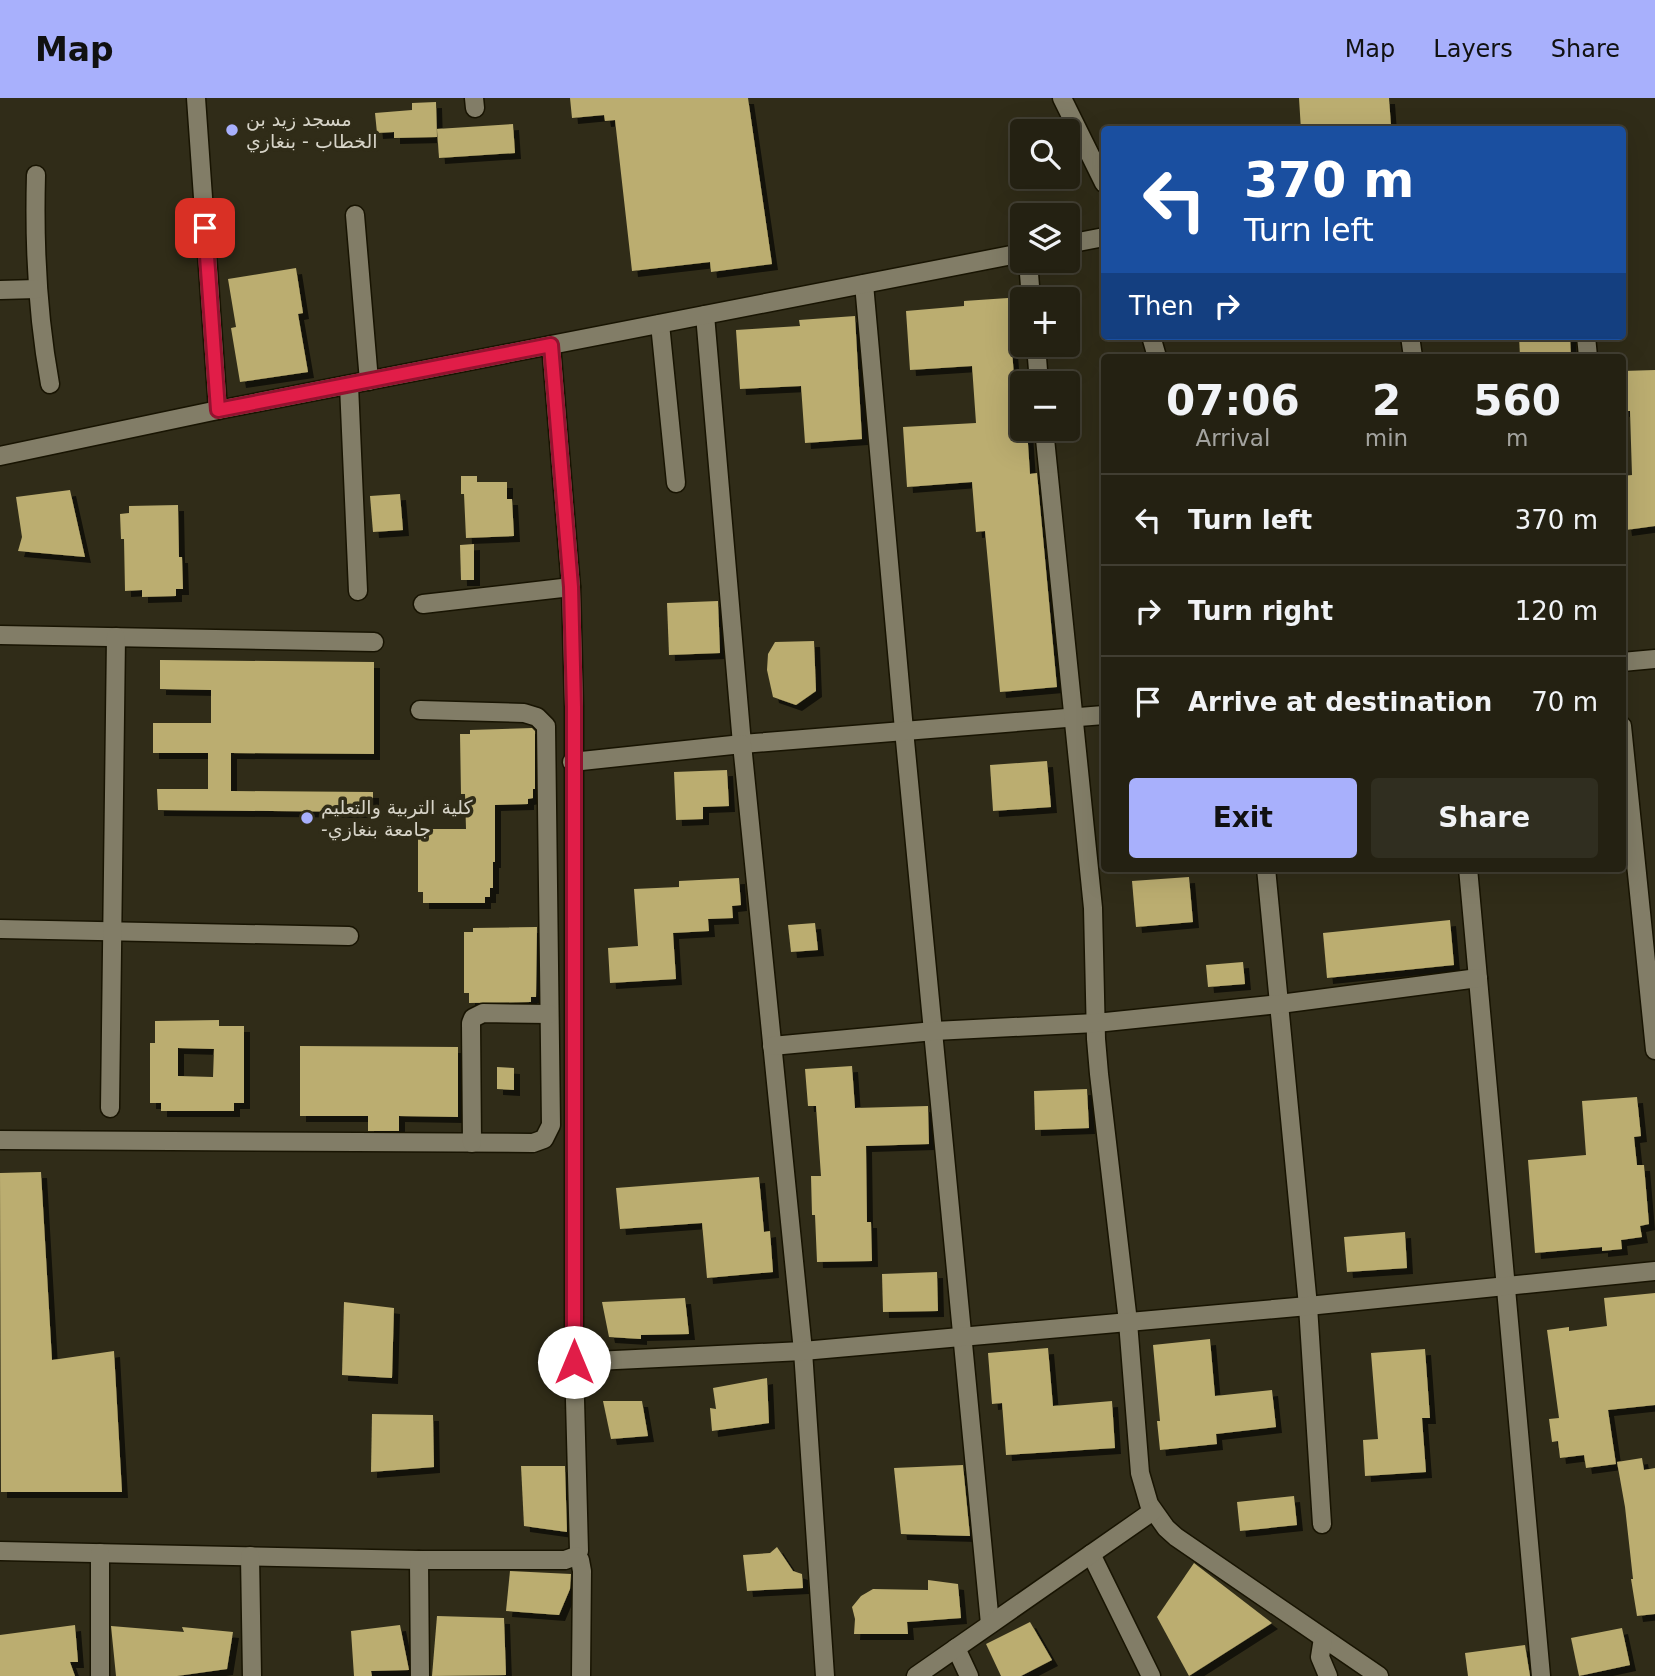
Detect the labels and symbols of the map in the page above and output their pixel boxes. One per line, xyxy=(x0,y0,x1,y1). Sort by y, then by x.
place label: مسجد زيد بن الخطاب - بنغازي xyxy=(246,108,378,153)
marker: مسجد زيد بن الخطاب - بنغازي xyxy=(224,122,240,138)
pin xyxy=(175,198,235,258)
place label: كلية التربية والتعليم -جامعة بنغازي xyxy=(321,796,474,841)
marker: كلية التربية والتعليم -جامعة بنغازي xyxy=(299,810,315,826)
position arrow xyxy=(537,1325,611,1399)

